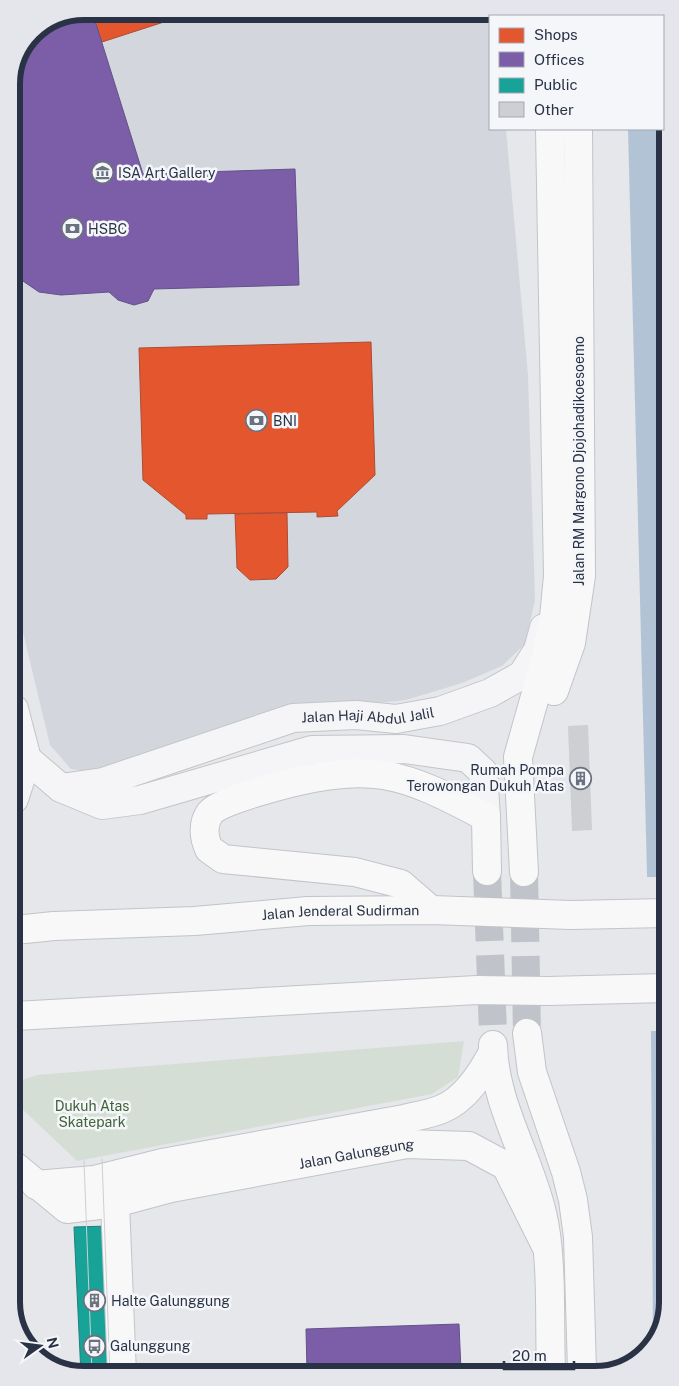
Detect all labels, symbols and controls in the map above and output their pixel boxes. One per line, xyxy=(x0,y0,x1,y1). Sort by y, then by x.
legend xyxy=(489,15,664,130)
text: Shops xyxy=(534,26,578,43)
text: Offices xyxy=(534,51,584,68)
text: Public xyxy=(534,76,578,93)
text: Other xyxy=(534,101,574,118)
museum icon: ISA Art Gallery xyxy=(90,161,114,185)
place label: ISA Art Gallery xyxy=(118,165,216,181)
bank icon: HSBC xyxy=(60,217,84,241)
place label: HSBC xyxy=(88,221,127,237)
street label: Jalan RM Margono Djojohadikoesoemo xyxy=(571,336,587,586)
bank icon: BNI xyxy=(245,409,269,433)
place label: BNI xyxy=(273,413,297,429)
street label: Jalan Haji Abdul Jalil xyxy=(301,704,435,727)
place label: Rumah Pompa Terowongan Dukuh Atas xyxy=(406,762,564,794)
building icon: Rumah Pompa Terowongan Dukuh Atas xyxy=(568,766,592,790)
street label: Jalan Jenderal Sudirman xyxy=(261,902,419,923)
park label: Dukuh Atas Skatepark xyxy=(55,1098,129,1130)
street label: Jalan Galunggung xyxy=(297,1136,415,1172)
building icon: Halte Galunggung xyxy=(83,1289,107,1313)
place label: Halte Galunggung xyxy=(111,1293,230,1309)
north arrow xyxy=(15,1321,65,1371)
bus stop icon: Galunggung xyxy=(82,1334,106,1358)
text: N xyxy=(44,1336,62,1350)
place label: Galunggung xyxy=(110,1338,191,1354)
scale bar xyxy=(504,1338,574,1370)
text: 20 m xyxy=(512,1347,547,1364)

